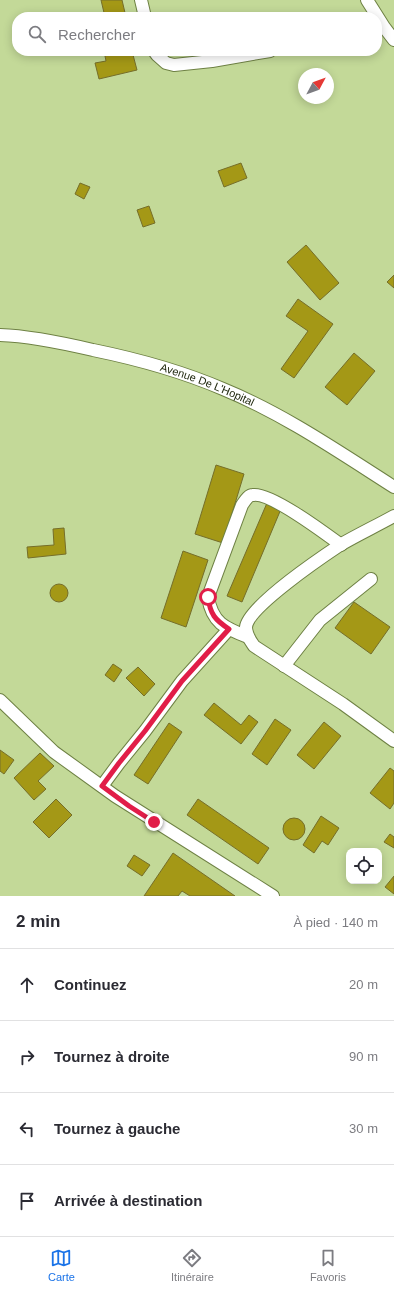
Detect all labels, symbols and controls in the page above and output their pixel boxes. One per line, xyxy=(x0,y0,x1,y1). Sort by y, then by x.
search box xyxy=(12,12,382,56)
icon: search xyxy=(26,23,48,45)
text: Rechercher xyxy=(58,26,136,43)
north arrow xyxy=(298,68,334,104)
street label: Avenue De L'Hopital xyxy=(159,361,256,408)
route start xyxy=(199,588,217,606)
route end xyxy=(145,813,163,831)
map controls xyxy=(346,848,382,884)
button: locate xyxy=(346,848,382,884)
text: 2 min xyxy=(16,912,60,931)
text: À pied · 140 m xyxy=(293,915,378,930)
icon: ahead xyxy=(16,974,38,996)
text: Continuez xyxy=(54,976,127,993)
text: 20 m xyxy=(349,977,378,992)
icon: right xyxy=(16,1046,38,1068)
text: Tournez à droite xyxy=(54,1048,170,1065)
text: 90 m xyxy=(349,1049,378,1064)
icon: left xyxy=(16,1118,38,1140)
text: Tournez à gauche xyxy=(54,1120,180,1137)
text: 30 m xyxy=(349,1121,378,1136)
icon: arrive xyxy=(16,1190,38,1212)
text: Arrivée à destination xyxy=(54,1192,202,1209)
tab: Carte xyxy=(48,1247,75,1283)
tab: Itinéraire xyxy=(171,1247,214,1283)
tab: Favoris xyxy=(310,1247,346,1283)

